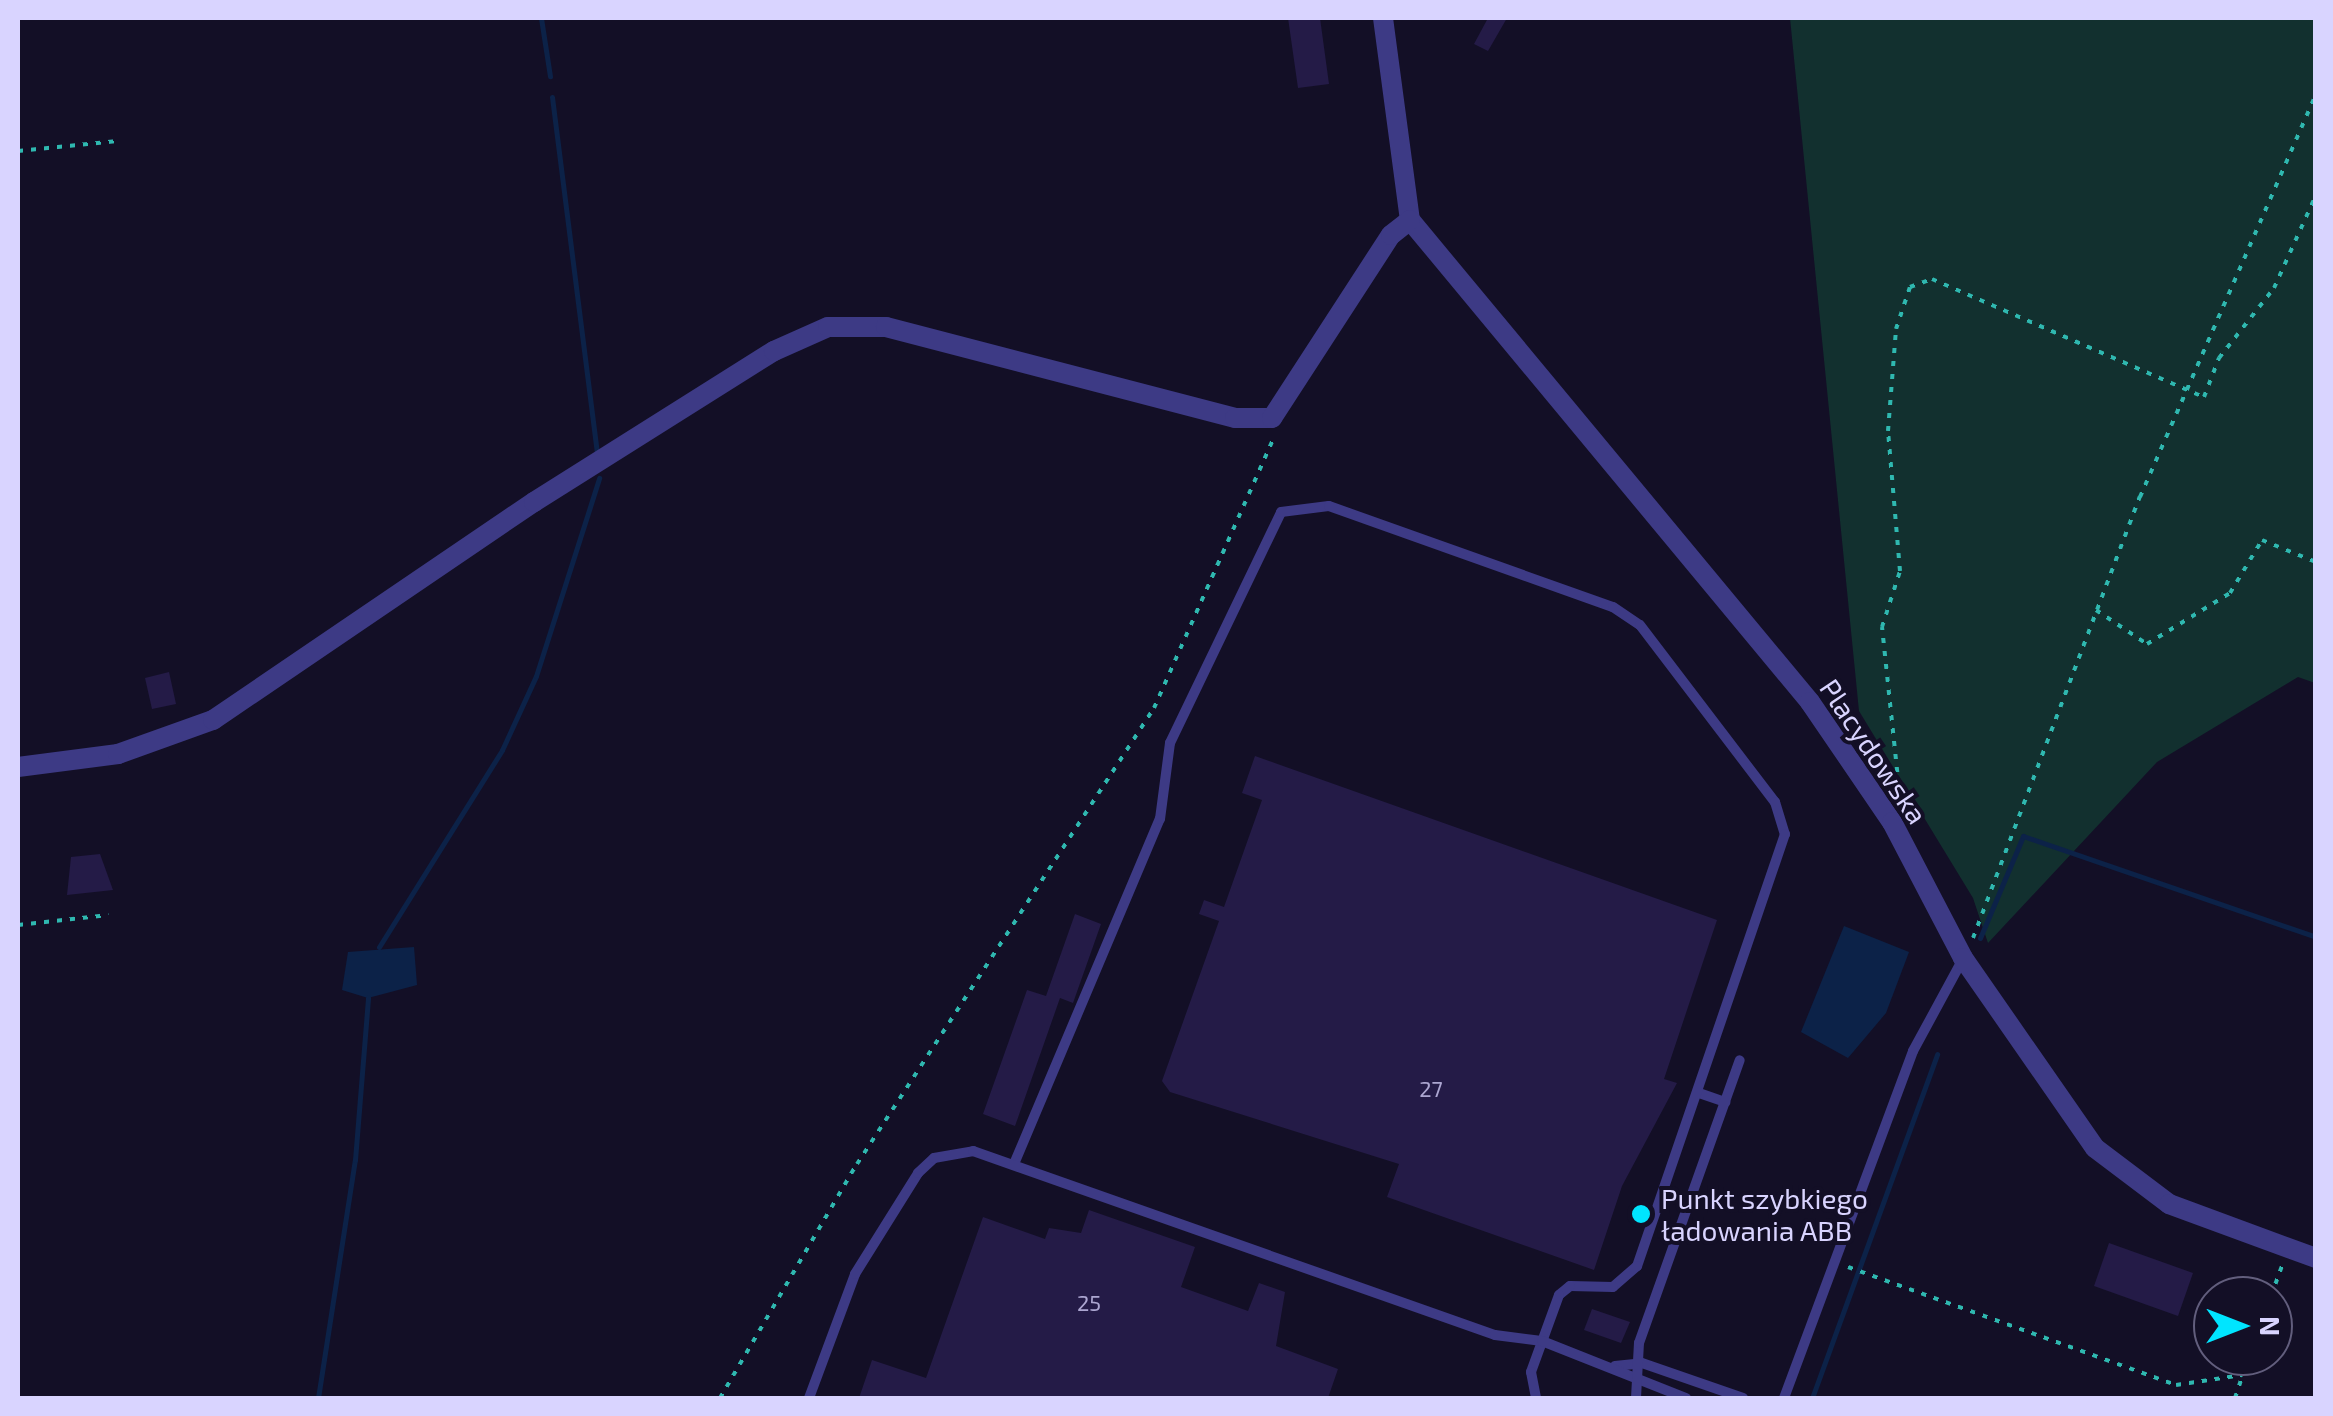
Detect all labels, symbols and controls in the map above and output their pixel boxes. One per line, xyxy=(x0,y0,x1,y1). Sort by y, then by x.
street label: Placydowska xyxy=(1813,672,1935,830)
house number: 27 xyxy=(1419,1076,1443,1102)
place label: Punkt szybkiego ładowania ABB xyxy=(1661,1181,1868,1247)
marker: Punkt szybkiego ładowania ABB xyxy=(1630,1203,1652,1225)
north arrow xyxy=(2193,1276,2293,1376)
house number: 25 xyxy=(1077,1290,1101,1316)
text: N xyxy=(2254,1316,2288,1336)

